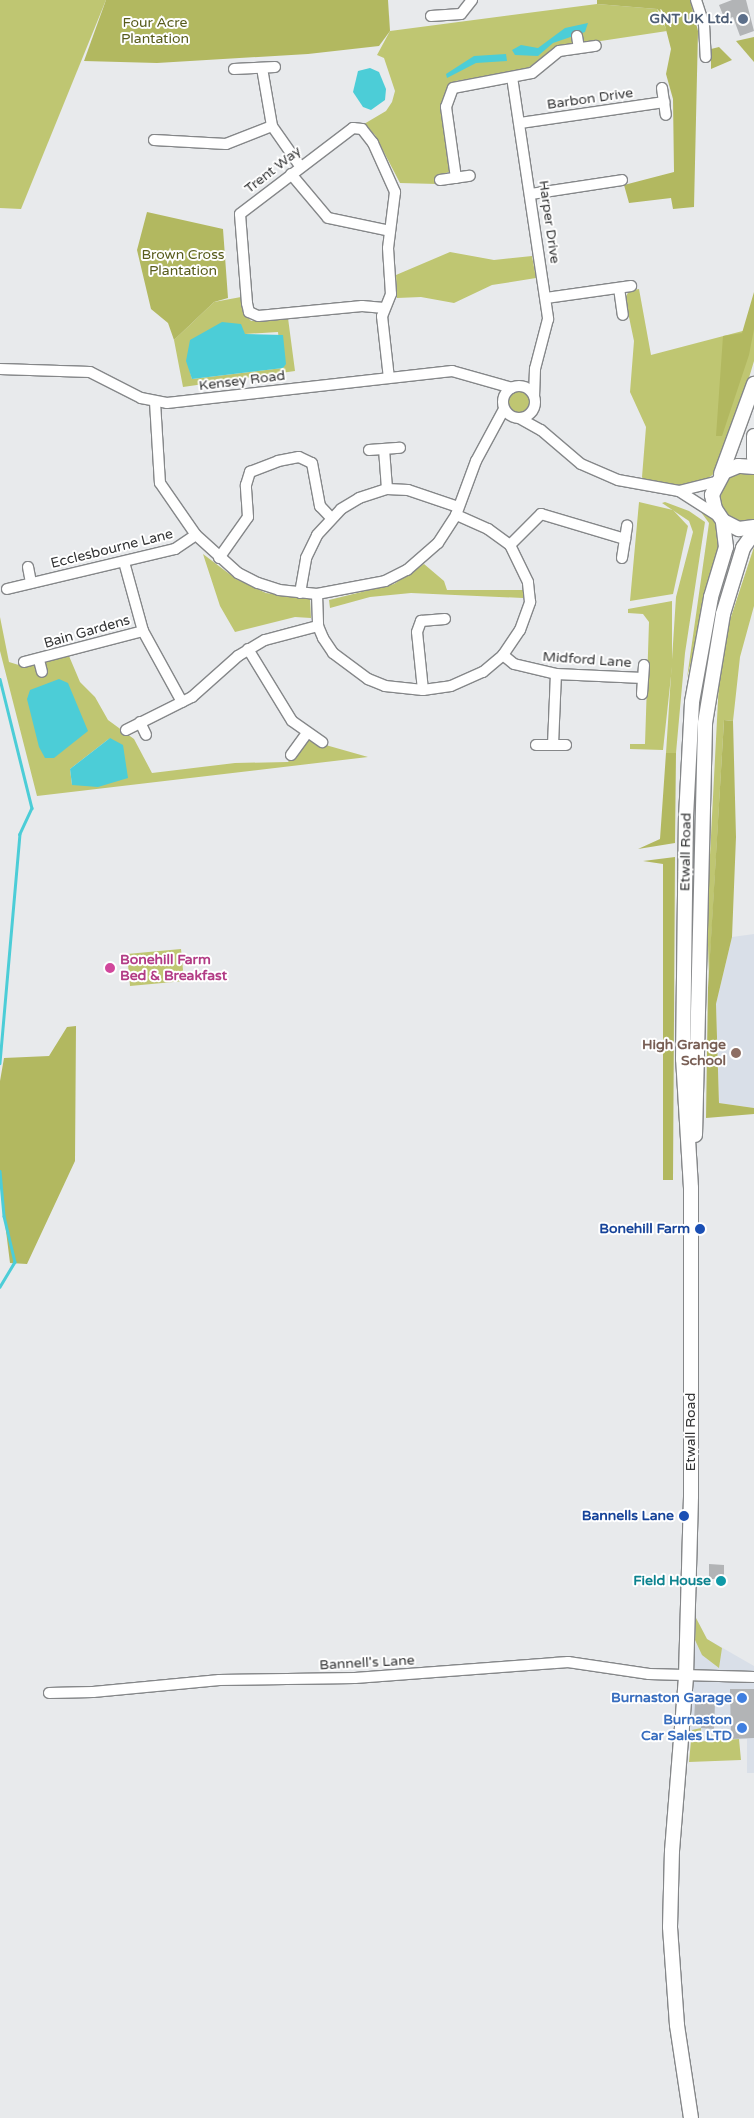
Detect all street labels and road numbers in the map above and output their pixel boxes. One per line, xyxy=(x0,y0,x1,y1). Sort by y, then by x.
street label: Barbon Drive xyxy=(546,85,634,113)
street label: Trent Way xyxy=(241,143,305,197)
street label: Harper Drive xyxy=(535,179,563,265)
street label: Kensey Road xyxy=(198,367,286,395)
street label: Ecclesbourne Lane xyxy=(49,526,175,572)
street label: Bain Gardens xyxy=(42,612,132,652)
street label: Midford Lane xyxy=(542,649,632,671)
street label: Etwall Road xyxy=(677,813,695,891)
street label: Etwall Road xyxy=(683,1393,699,1471)
street label: Bannell's Lane xyxy=(319,1652,415,1674)

